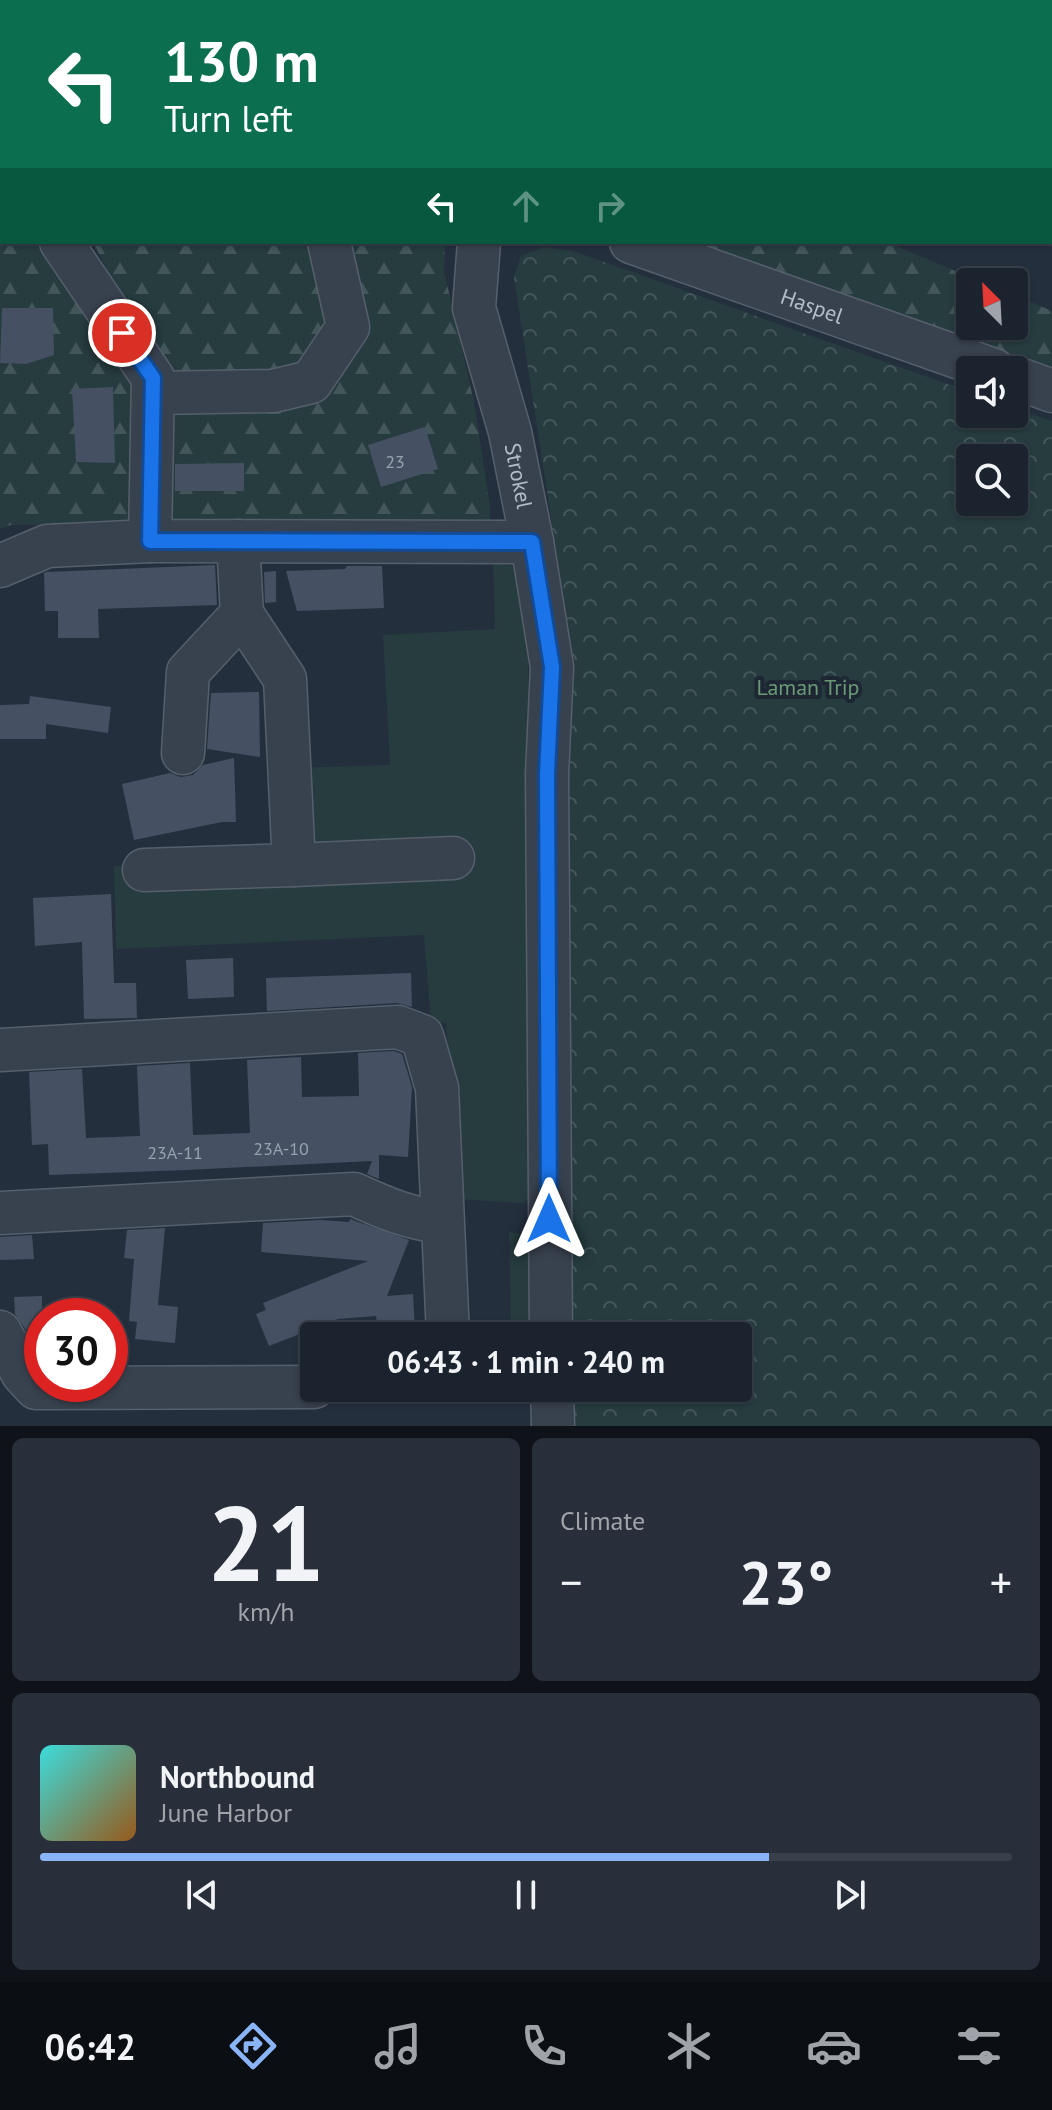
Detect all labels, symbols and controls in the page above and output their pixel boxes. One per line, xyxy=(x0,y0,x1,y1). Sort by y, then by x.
text: 130 m xyxy=(164,25,319,97)
icon: left xyxy=(32,32,136,136)
text: Turn left xyxy=(164,95,293,142)
icon: left xyxy=(420,184,464,228)
icon: ahead xyxy=(504,184,548,228)
icon: right xyxy=(588,184,632,228)
north arrow xyxy=(956,268,1028,340)
map controls xyxy=(956,268,1028,516)
street label: Haspel xyxy=(777,282,848,330)
pin xyxy=(88,299,156,367)
icon: arrive xyxy=(100,311,144,355)
button: sound xyxy=(956,356,1028,428)
street label: Strokel xyxy=(499,441,539,512)
button: search xyxy=(956,444,1028,516)
house number: 23 xyxy=(385,450,405,473)
park label: Laman Trip xyxy=(756,673,860,701)
house number: 23A-10 xyxy=(253,1137,309,1160)
house number: 23A-11 xyxy=(147,1141,203,1164)
position arrow xyxy=(507,1177,591,1261)
speed limit sign: 30 xyxy=(24,1298,128,1402)
text: 06:43 · 1 min · 240 m xyxy=(387,1342,665,1381)
text: 21 xyxy=(207,1475,325,1610)
text: Climate xyxy=(560,1504,645,1537)
text: 23° xyxy=(739,1543,833,1621)
text: − xyxy=(560,1553,582,1610)
text: + xyxy=(990,1553,1012,1610)
text: km/h xyxy=(238,1595,295,1628)
text: Northbound xyxy=(160,1757,315,1796)
text: June Harbor xyxy=(160,1796,292,1829)
icon: previous xyxy=(180,1873,224,1917)
icon: pause xyxy=(504,1873,548,1917)
icon: next xyxy=(828,1873,872,1917)
icon: directions xyxy=(225,2018,281,2074)
icon: music xyxy=(370,2018,426,2074)
icon: phone xyxy=(516,2018,572,2074)
icon: climate xyxy=(661,2018,717,2074)
icon: car xyxy=(806,2018,862,2074)
icon: filters xyxy=(951,2018,1007,2074)
text: 06:42 xyxy=(45,2023,136,2070)

